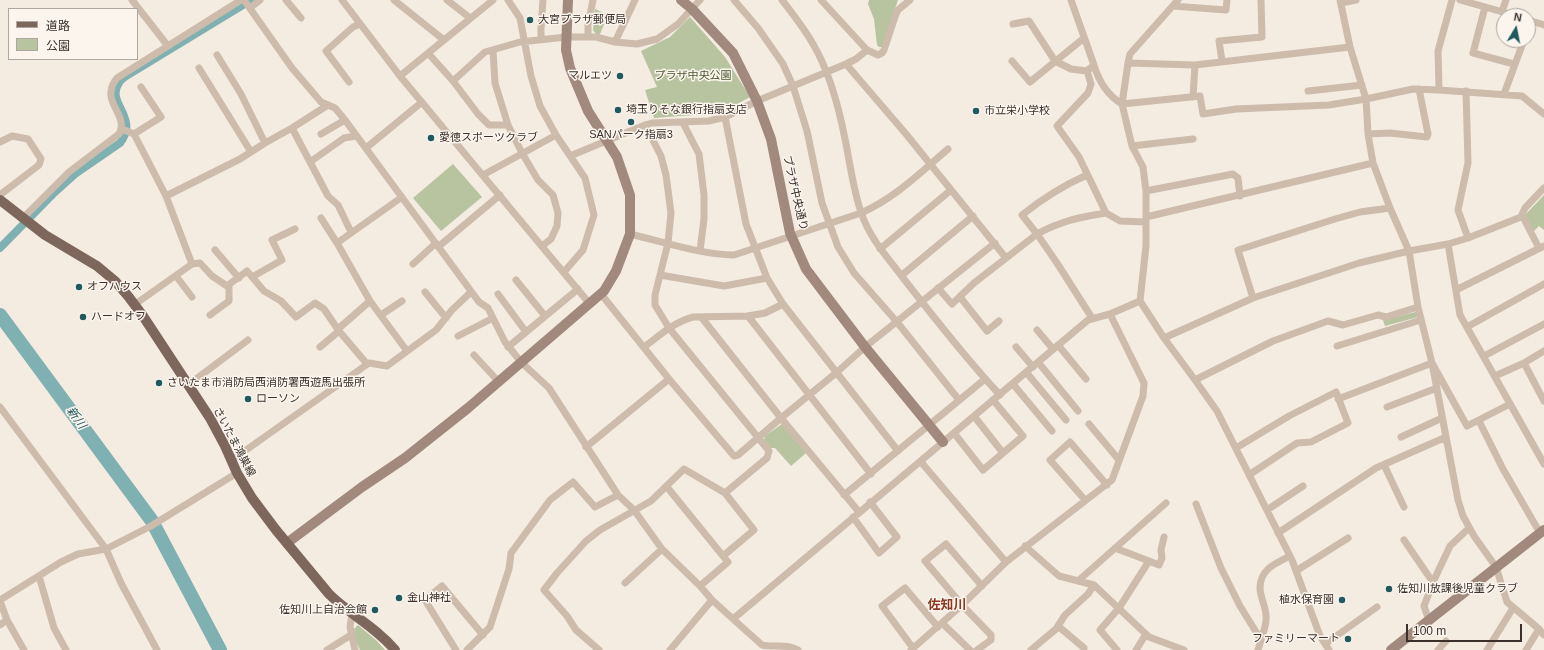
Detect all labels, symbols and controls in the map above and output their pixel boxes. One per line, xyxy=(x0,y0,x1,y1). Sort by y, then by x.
legend xyxy=(8,8,138,60)
north arrow xyxy=(1496,8,1536,48)
text: N xyxy=(1513,11,1523,24)
place label: 大宮プラザ郵便局 xyxy=(538,13,626,27)
marker: 大宮プラザ郵便局 xyxy=(525,15,535,25)
text: 道路 xyxy=(46,19,70,33)
text: 公園 xyxy=(46,39,70,53)
place label: マルエツ xyxy=(568,69,612,83)
park label: プラザ中央公園 xyxy=(655,69,731,83)
marker: マルエツ xyxy=(615,71,625,81)
place label: 埼玉りそな銀行指扇支店 xyxy=(626,103,747,117)
place label: 市立栄小学校 xyxy=(984,104,1050,118)
marker: 埼玉りそな銀行指扇支店 xyxy=(613,105,623,115)
marker: 市立栄小学校 xyxy=(971,106,981,116)
marker: SANパーク指扇3 xyxy=(626,117,636,127)
place label: SANパーク指扇3 xyxy=(589,128,673,142)
place label: 愛徳スポーツクラブ xyxy=(439,131,538,145)
marker: 愛徳スポーツクラブ xyxy=(426,133,436,143)
street label: プラザ中央通り xyxy=(780,154,810,232)
place label: オフハウス xyxy=(87,280,142,294)
marker: オフハウス xyxy=(74,282,84,292)
place label: ハードオフ xyxy=(91,310,146,324)
marker: ハードオフ xyxy=(78,312,88,322)
place label: さいたま市消防局西消防署西遊馬出張所 xyxy=(167,376,365,390)
marker: さいたま市消防局西消防署西遊馬出張所 xyxy=(154,378,164,388)
place label: ローソン xyxy=(256,392,300,406)
marker: ローソン xyxy=(243,394,253,404)
water label: 新川 xyxy=(63,404,89,432)
street label: さいたま鴻巣線 xyxy=(210,405,258,479)
place label: 佐知川放課後児童クラブ xyxy=(1397,582,1518,596)
marker: 佐知川放課後児童クラブ xyxy=(1384,584,1394,594)
place label: 金山神社 xyxy=(407,591,451,605)
marker: 金山神社 xyxy=(394,593,404,603)
place label: 植水保育園 xyxy=(1279,593,1334,607)
marker: 植水保育園 xyxy=(1337,595,1347,605)
district label: 佐知川 xyxy=(928,597,966,613)
place label: 佐知川上自治会館 xyxy=(279,603,367,617)
marker: 佐知川上自治会館 xyxy=(370,605,380,615)
scale bar xyxy=(1408,616,1524,642)
text: 100 m xyxy=(1413,624,1446,638)
place label: ファミリーマート xyxy=(1252,632,1340,646)
marker: ファミリーマート xyxy=(1343,634,1353,644)

